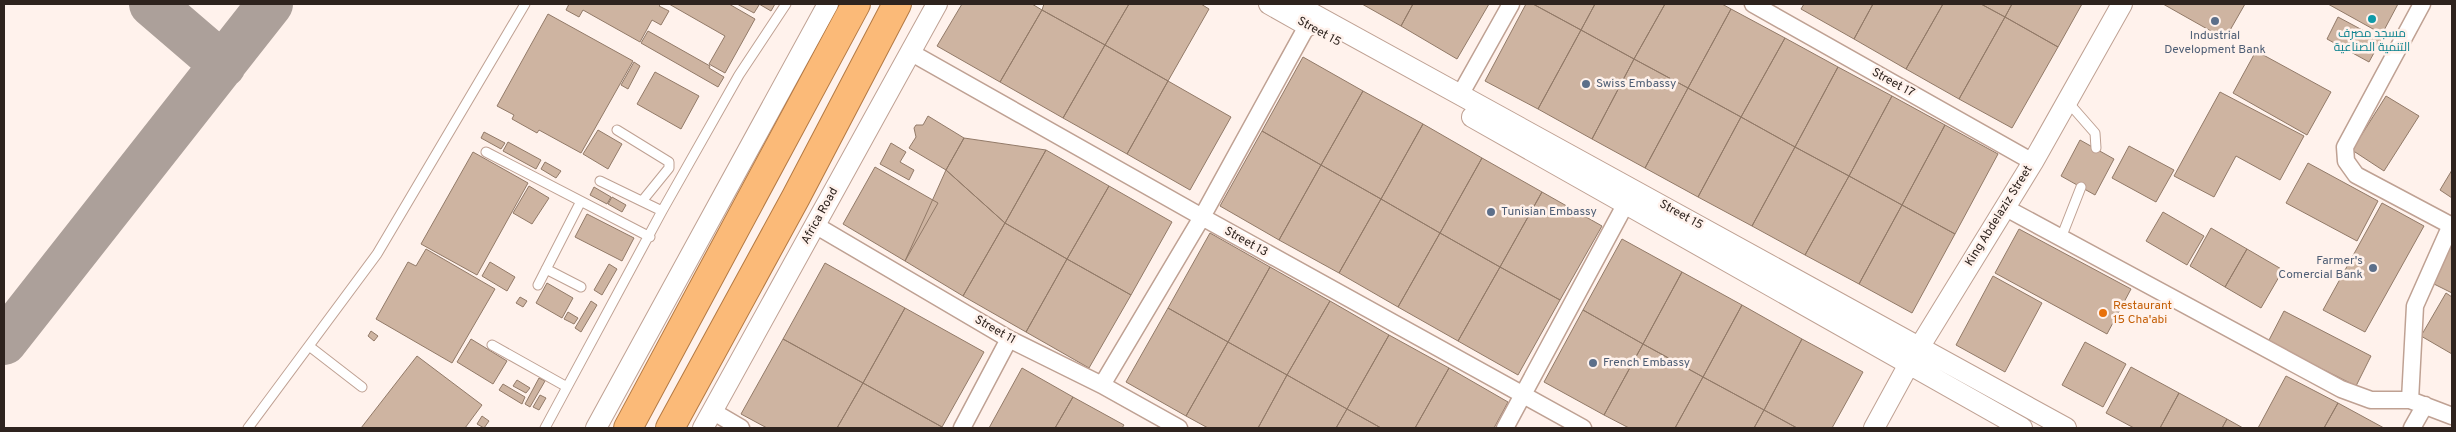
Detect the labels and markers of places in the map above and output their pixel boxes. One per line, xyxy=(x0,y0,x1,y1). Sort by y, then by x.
marker: مسجد مصرف التنمية الصناعية xyxy=(2366,13,2378,25)
marker: Industrial Development Bank xyxy=(2209,15,2221,27)
place label: مسجد مصرف التنمية الصناعية xyxy=(2334,26,2410,56)
place label: Industrial Development Bank xyxy=(2164,28,2266,58)
place label: Swiss Embassy xyxy=(1596,76,1676,92)
marker: Swiss Embassy xyxy=(1580,78,1592,90)
place label: Tunisian Embassy xyxy=(1501,204,1597,220)
marker: Tunisian Embassy xyxy=(1485,206,1497,218)
place label: Farmer's Comercial Bank xyxy=(2278,253,2363,283)
marker: Farmer's Comercial Bank xyxy=(2367,262,2379,274)
place label: Restaurant 15 Cha'abi xyxy=(2113,298,2172,328)
marker: Restaurant 15 Cha'abi xyxy=(2097,307,2109,319)
place label: French Embassy xyxy=(1603,355,1690,371)
marker: French Embassy xyxy=(1587,357,1599,369)

